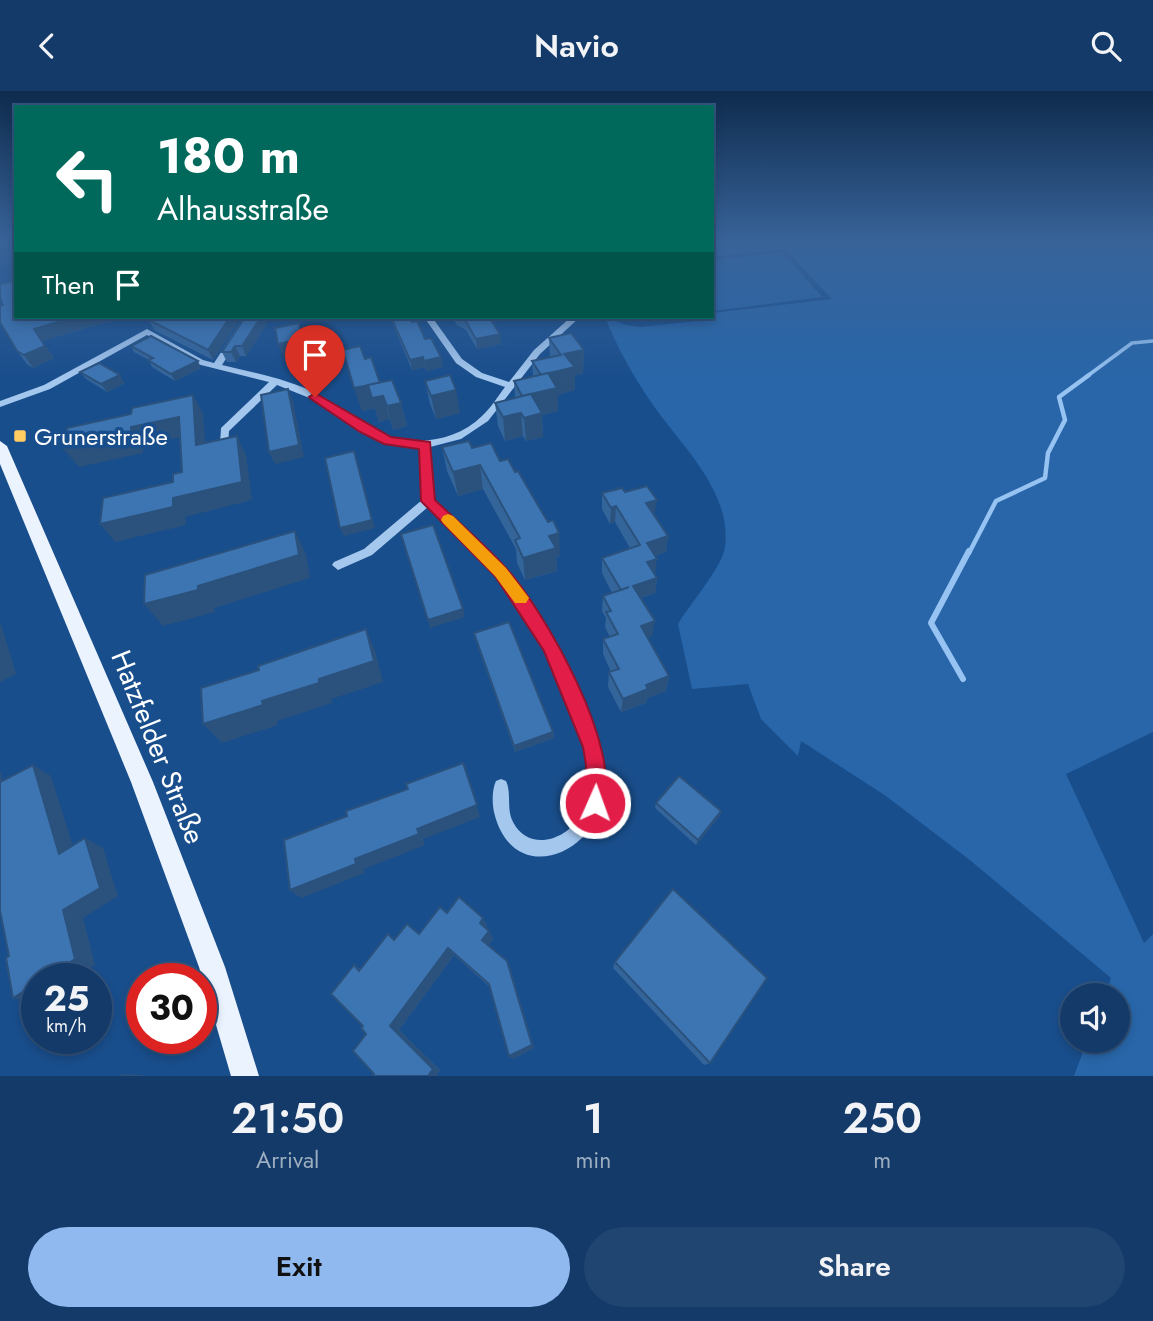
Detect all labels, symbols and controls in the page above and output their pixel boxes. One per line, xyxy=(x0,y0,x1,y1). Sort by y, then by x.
text: Navio xyxy=(534,23,619,69)
icon: back xyxy=(28,27,66,65)
icon: search xyxy=(1087,27,1125,65)
text: 180 m xyxy=(157,121,300,191)
icon: left xyxy=(42,133,133,224)
text: Alhausstraße xyxy=(157,186,329,232)
text: Then xyxy=(42,266,95,304)
icon: arrive xyxy=(109,266,147,304)
pin xyxy=(285,325,345,397)
icon: arrive xyxy=(296,336,334,374)
place label: Grunerstraße xyxy=(34,419,168,454)
marker: Grunerstraße xyxy=(12,428,28,444)
street label: Hatzfelder Straße xyxy=(100,644,216,850)
position arrow xyxy=(558,766,632,840)
speed limit sign: 30 xyxy=(126,963,217,1054)
text: 25 xyxy=(44,974,89,1024)
map controls xyxy=(1060,983,1130,1053)
button: sound xyxy=(1060,983,1130,1053)
text: km/h xyxy=(46,1013,87,1039)
text: 21:50 xyxy=(231,1088,344,1149)
text: 1 xyxy=(583,1088,604,1149)
text: 250 xyxy=(842,1088,922,1149)
text: Arrival xyxy=(256,1143,319,1177)
text: min xyxy=(575,1143,611,1177)
text: m xyxy=(873,1143,891,1177)
button: Exit xyxy=(28,1227,570,1307)
button: Share xyxy=(584,1227,1125,1307)

